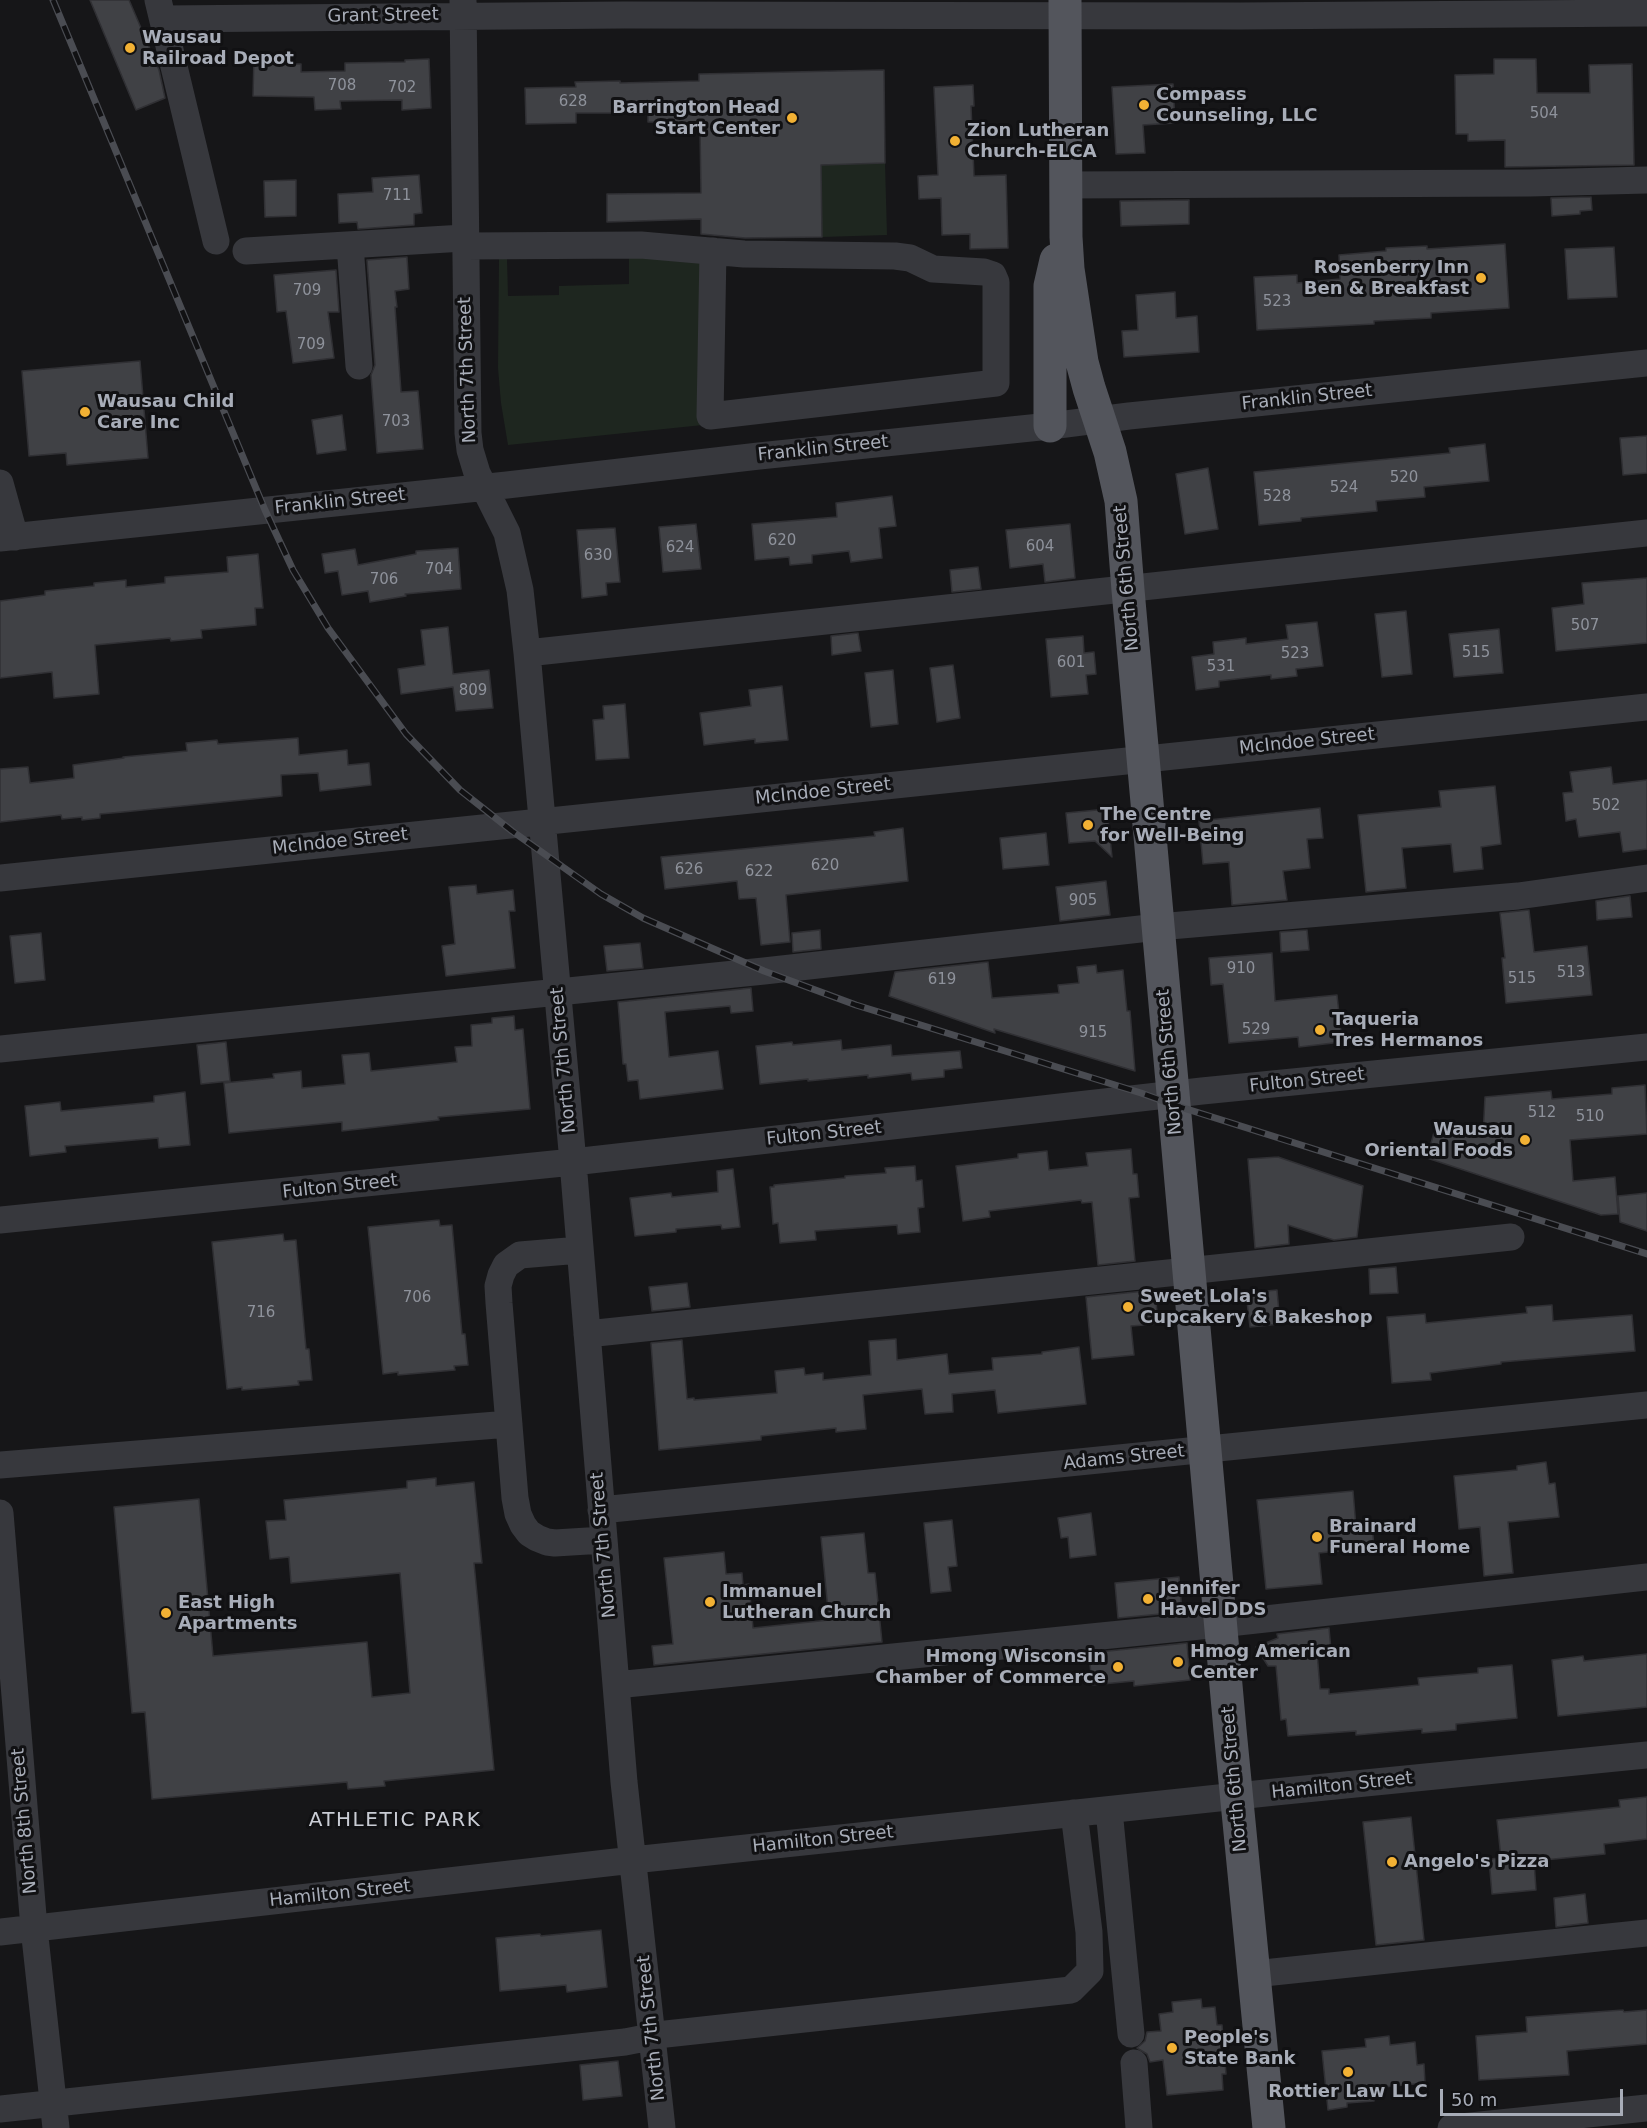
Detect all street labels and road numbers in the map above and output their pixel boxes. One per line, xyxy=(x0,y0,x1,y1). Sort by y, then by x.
street label: Grant Street xyxy=(327,4,439,28)
street label: North 7th Street xyxy=(455,296,481,444)
street label: Franklin Street xyxy=(1241,380,1373,416)
street label: Franklin Street xyxy=(757,431,889,467)
street label: Franklin Street xyxy=(274,484,406,520)
street label: North 6th Street xyxy=(1110,504,1144,652)
street label: McIndoe Street xyxy=(1238,724,1376,760)
street label: McIndoe Street xyxy=(754,774,892,810)
street label: McIndoe Street xyxy=(271,824,409,860)
street label: North 7th Street xyxy=(547,986,581,1134)
street label: North 6th Street xyxy=(1153,988,1187,1136)
street label: Fulton Street xyxy=(1248,1064,1366,1098)
street label: Fulton Street xyxy=(765,1117,883,1151)
street label: Fulton Street xyxy=(281,1170,399,1204)
street label: Adams Street xyxy=(1062,1441,1186,1475)
street label: North 7th Street xyxy=(587,1471,621,1619)
street label: North 6th Street xyxy=(1218,1705,1252,1853)
street label: North 8th Street xyxy=(8,1747,42,1895)
street label: Hamilton Street xyxy=(1270,1768,1414,1804)
street label: Hamilton Street xyxy=(751,1822,895,1858)
street label: Hamilton Street xyxy=(268,1876,412,1912)
street label: North 7th Street xyxy=(634,1954,670,2102)

